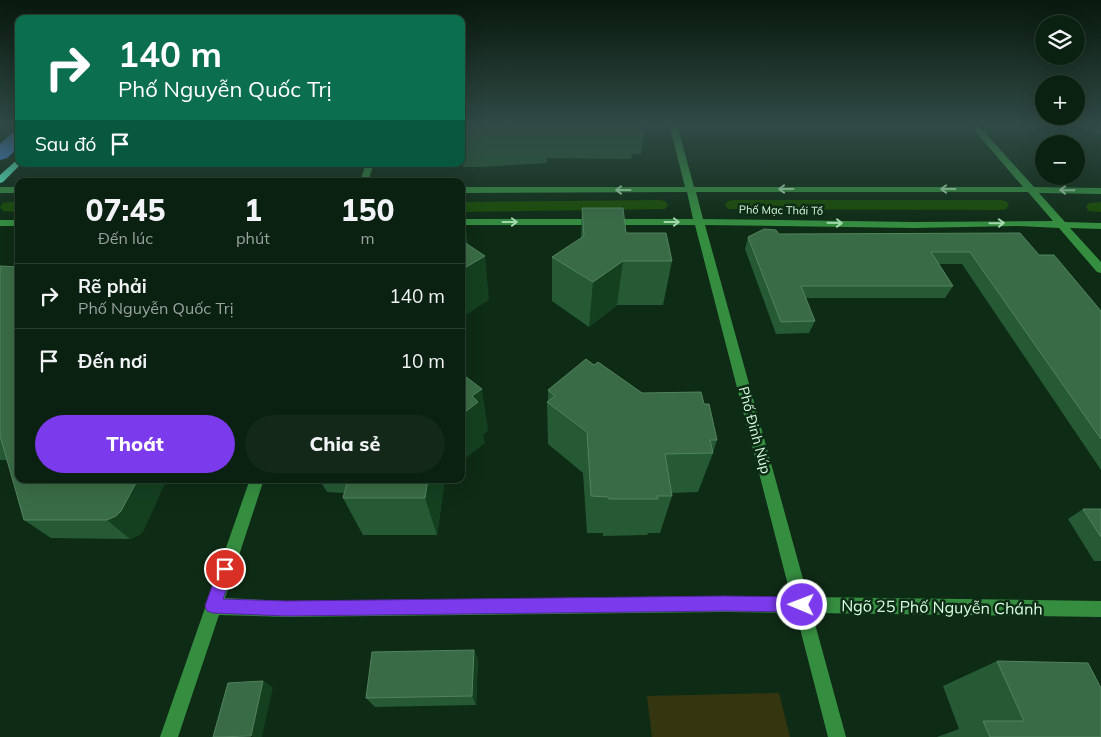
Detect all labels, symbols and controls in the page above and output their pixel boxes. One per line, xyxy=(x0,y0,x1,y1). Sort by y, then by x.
map controls xyxy=(1035,15,1085,185)
button: layers xyxy=(1035,15,1085,65)
text: 140 m xyxy=(118,32,222,76)
icon: right xyxy=(35,35,100,100)
text: Phố Nguyễn Quốc Trị xyxy=(118,75,332,103)
button: + xyxy=(1035,75,1085,125)
icon: arrive xyxy=(106,130,134,158)
text: Sau đó xyxy=(35,132,96,156)
button: − xyxy=(1035,135,1085,185)
one-way arrow xyxy=(778,184,794,194)
one-way arrow xyxy=(941,184,957,194)
one-way arrow xyxy=(616,185,632,195)
one-way arrow xyxy=(1059,185,1075,195)
text: 07:45 xyxy=(86,191,165,229)
text: 1 xyxy=(244,191,262,229)
text: 150 xyxy=(340,191,394,229)
street label: Phố Mạc Thái Tổ xyxy=(739,202,823,218)
one-way arrow xyxy=(502,217,518,227)
one-way arrow xyxy=(664,217,680,227)
one-way arrow xyxy=(989,218,1005,228)
one-way arrow xyxy=(827,219,843,228)
text: Đến lúc xyxy=(98,228,153,248)
text: phút xyxy=(236,228,270,248)
text: m xyxy=(360,228,374,248)
text: Rẽ phải xyxy=(78,274,147,298)
icon: right xyxy=(35,282,63,310)
text: 140 m xyxy=(389,284,445,308)
text: Phố Nguyễn Quốc Trị xyxy=(78,298,233,318)
icon: arrive xyxy=(35,347,63,375)
text: Đến nơi xyxy=(78,349,147,373)
text: 10 m xyxy=(401,349,445,373)
street label: Phố Đinh Núp xyxy=(735,384,775,476)
button: Thoát xyxy=(35,415,235,473)
button: Chia sẻ xyxy=(245,415,445,473)
pin xyxy=(204,548,246,590)
icon: arrive xyxy=(211,555,239,583)
position arrow xyxy=(775,578,827,630)
street label: Ngõ 25 Phố Nguyễn Chánh xyxy=(841,595,1043,619)

